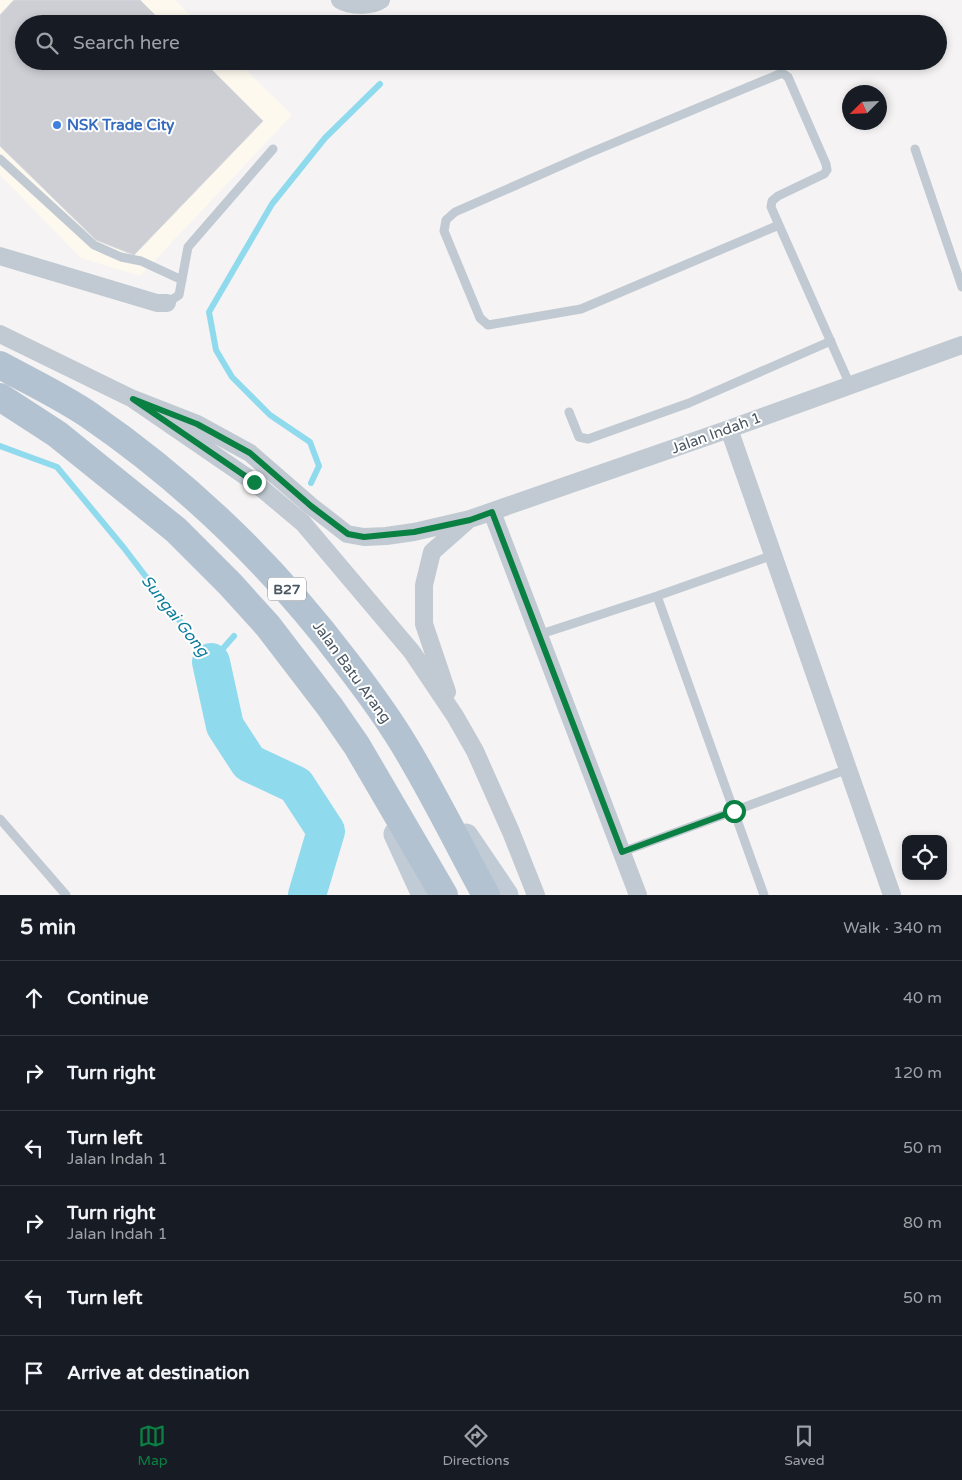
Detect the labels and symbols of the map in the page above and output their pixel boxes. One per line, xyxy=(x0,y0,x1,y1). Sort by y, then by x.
north arrow xyxy=(842,85,887,130)
place label: NSK Trade City xyxy=(67,116,174,135)
marker: NSK Trade City xyxy=(51,119,63,131)
street label: Jalan Indah 1 xyxy=(669,408,763,458)
route end xyxy=(243,471,266,494)
water label: Sungai Gong xyxy=(137,571,214,662)
road number: B27 xyxy=(268,578,306,600)
street label: Jalan Batu Arang xyxy=(309,617,395,727)
route start xyxy=(723,800,746,823)

